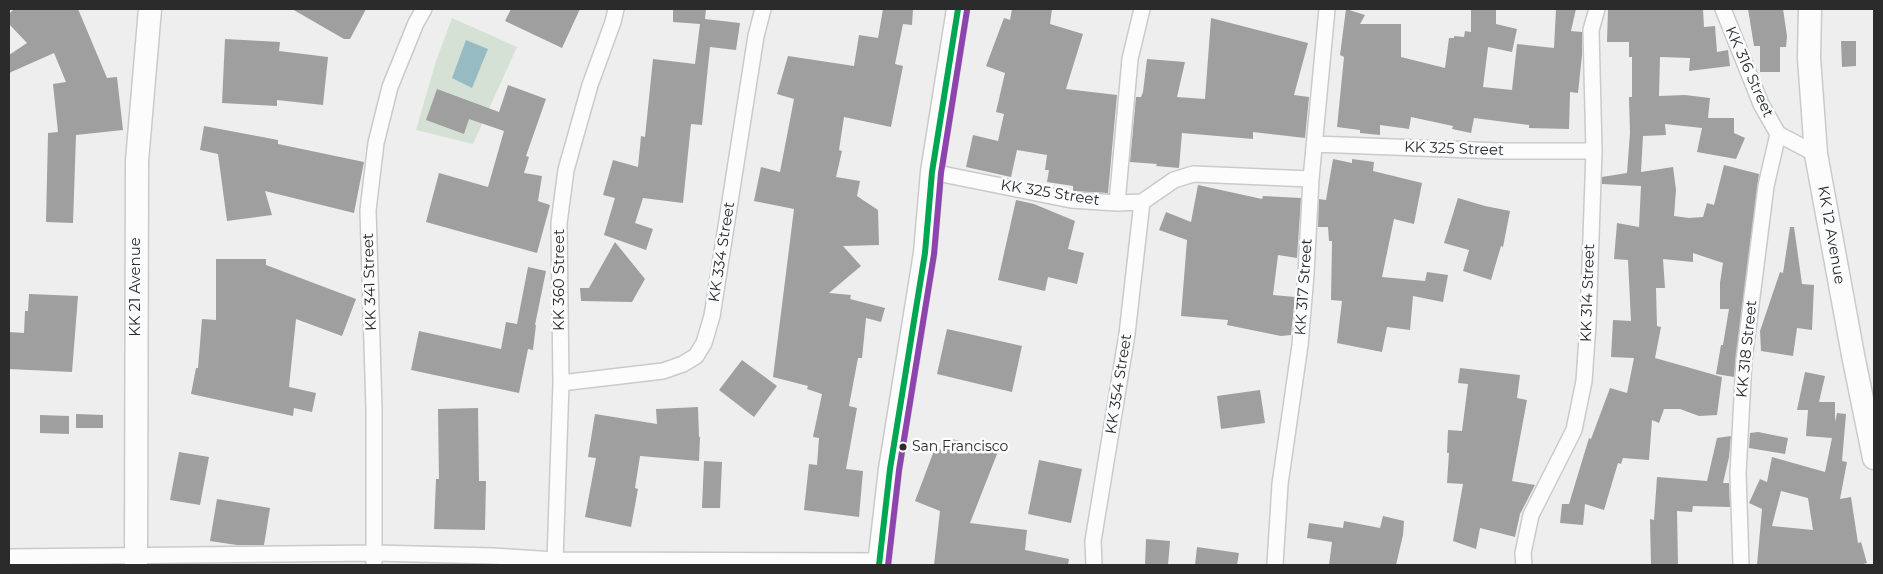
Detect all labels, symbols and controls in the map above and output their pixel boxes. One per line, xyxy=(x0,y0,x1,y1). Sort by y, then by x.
street label: KK 316 Street xyxy=(1721,24,1777,120)
street label: KK 325 Street xyxy=(1404,138,1504,160)
street label: KK 325 Street xyxy=(999,176,1101,210)
street label: KK 12 Avenue xyxy=(1813,184,1849,286)
street label: KK 334 Street xyxy=(705,201,739,303)
street label: KK 360 Street xyxy=(551,229,569,331)
street label: KK 341 Street xyxy=(359,233,381,331)
street label: KK 21 Avenue xyxy=(127,237,145,337)
street label: KK 317 Street xyxy=(1292,238,1316,336)
street label: KK 314 Street xyxy=(1577,244,1599,342)
street label: KK 318 Street xyxy=(1733,299,1761,399)
street label: KK 354 Street xyxy=(1102,333,1136,435)
place label: San Francisco xyxy=(912,439,1008,455)
marker: San Francisco xyxy=(898,442,908,452)

